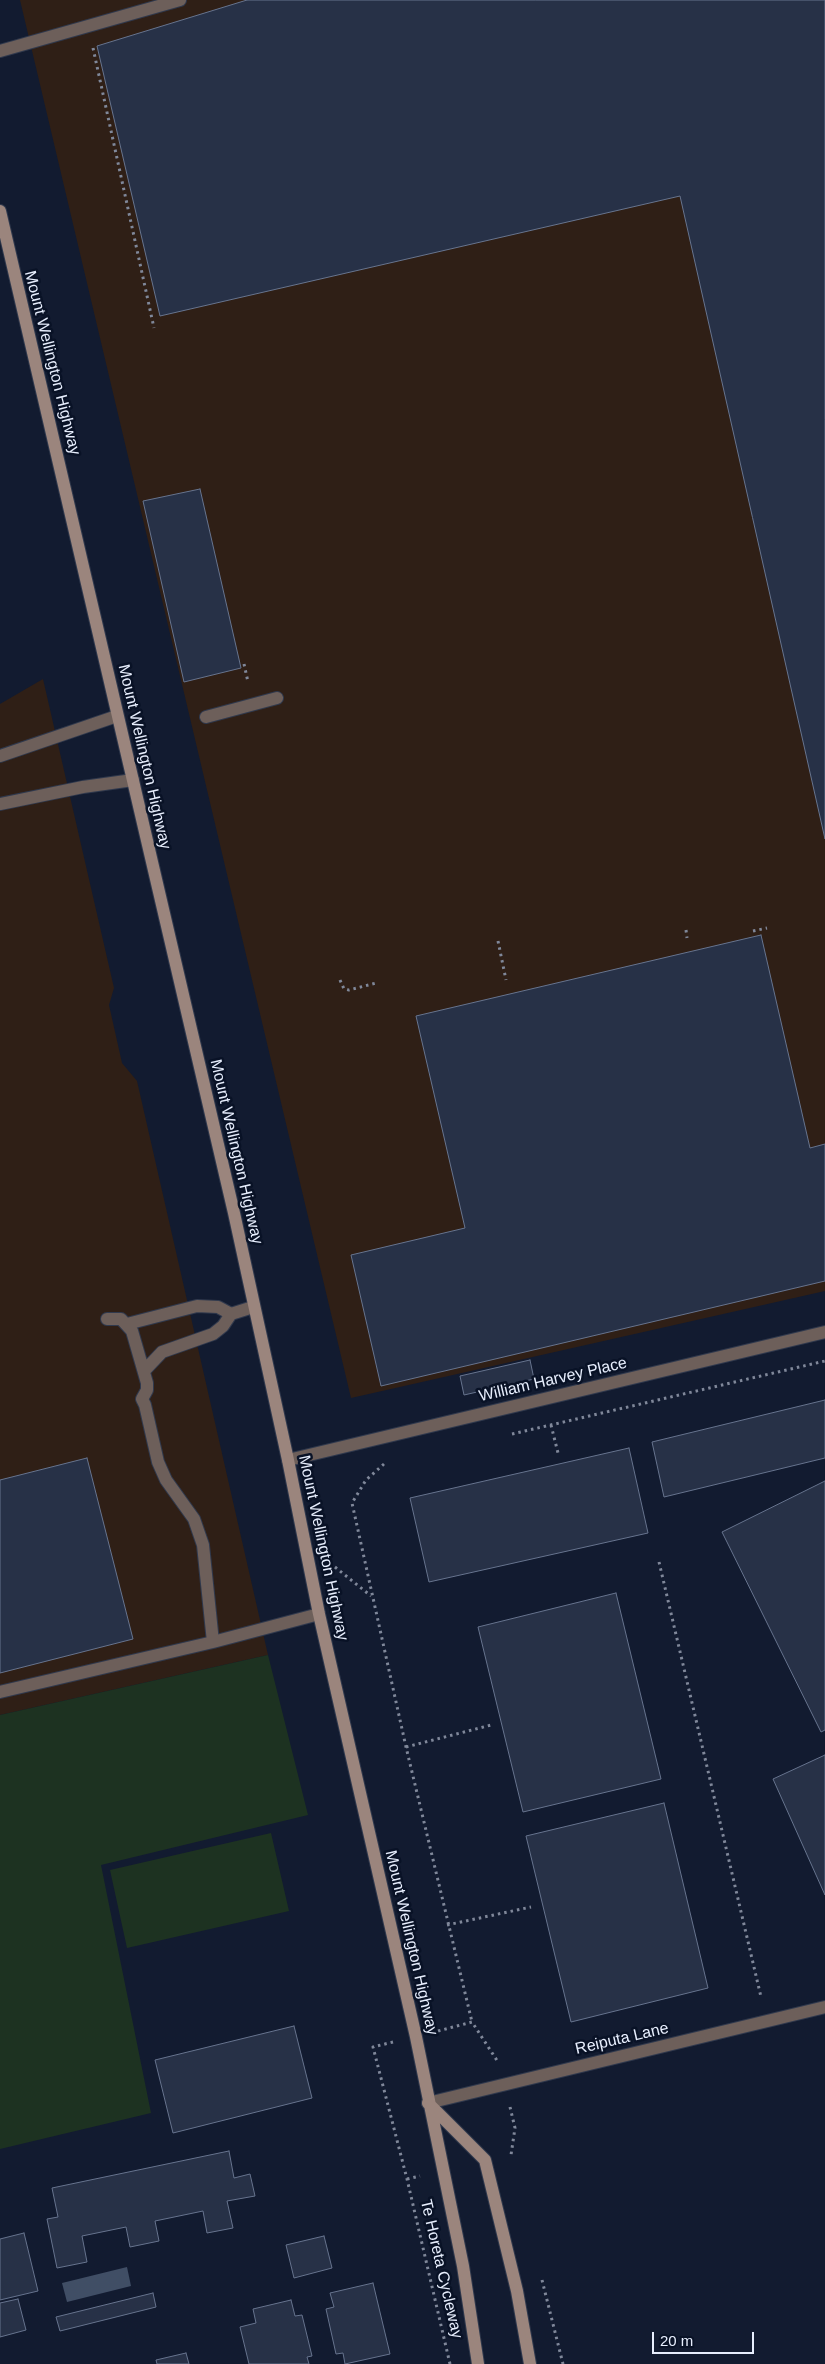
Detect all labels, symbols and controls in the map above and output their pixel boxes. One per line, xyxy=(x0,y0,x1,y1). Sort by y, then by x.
street label: Mount Wellington Highway xyxy=(20,269,84,457)
street label: Mount Wellington Highway xyxy=(113,663,175,851)
street label: Mount Wellington Highway xyxy=(205,1058,267,1246)
street label: William Harvey Place xyxy=(477,1354,629,1406)
street label: Mount Wellington Highway xyxy=(294,1454,352,1642)
street label: Mount Wellington Highway xyxy=(380,1849,442,2037)
street label: Reiputa Lane xyxy=(573,2019,671,2059)
street label: Te Horeta Cycleway xyxy=(416,2198,466,2340)
scale bar xyxy=(655,2322,758,2354)
text: 20 m xyxy=(660,2332,693,2349)

